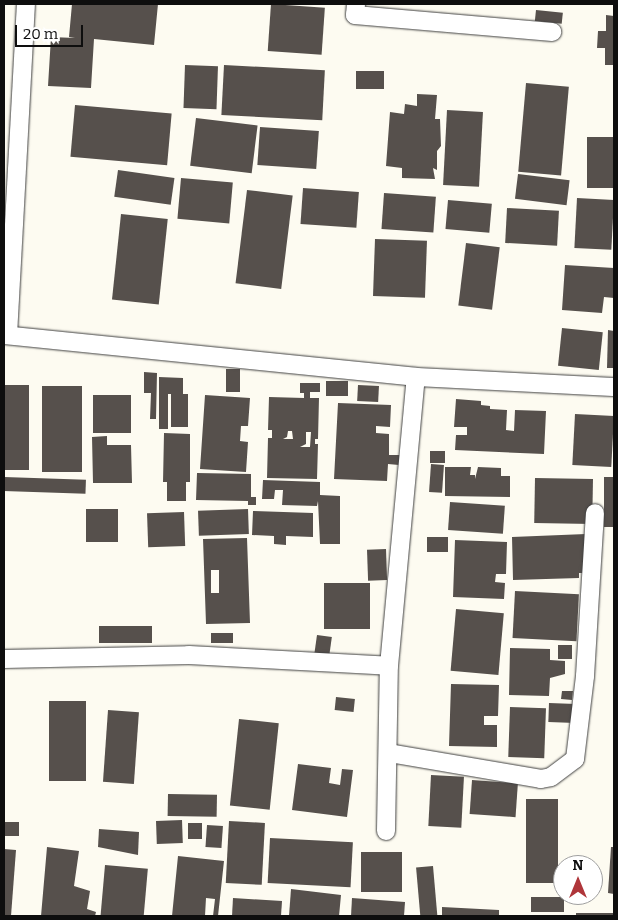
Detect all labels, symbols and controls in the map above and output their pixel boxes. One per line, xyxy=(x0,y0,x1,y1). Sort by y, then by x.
scale bar xyxy=(18,15,85,47)
text: 20 m xyxy=(23,25,58,43)
north arrow xyxy=(553,855,603,905)
text: N xyxy=(573,857,583,874)

